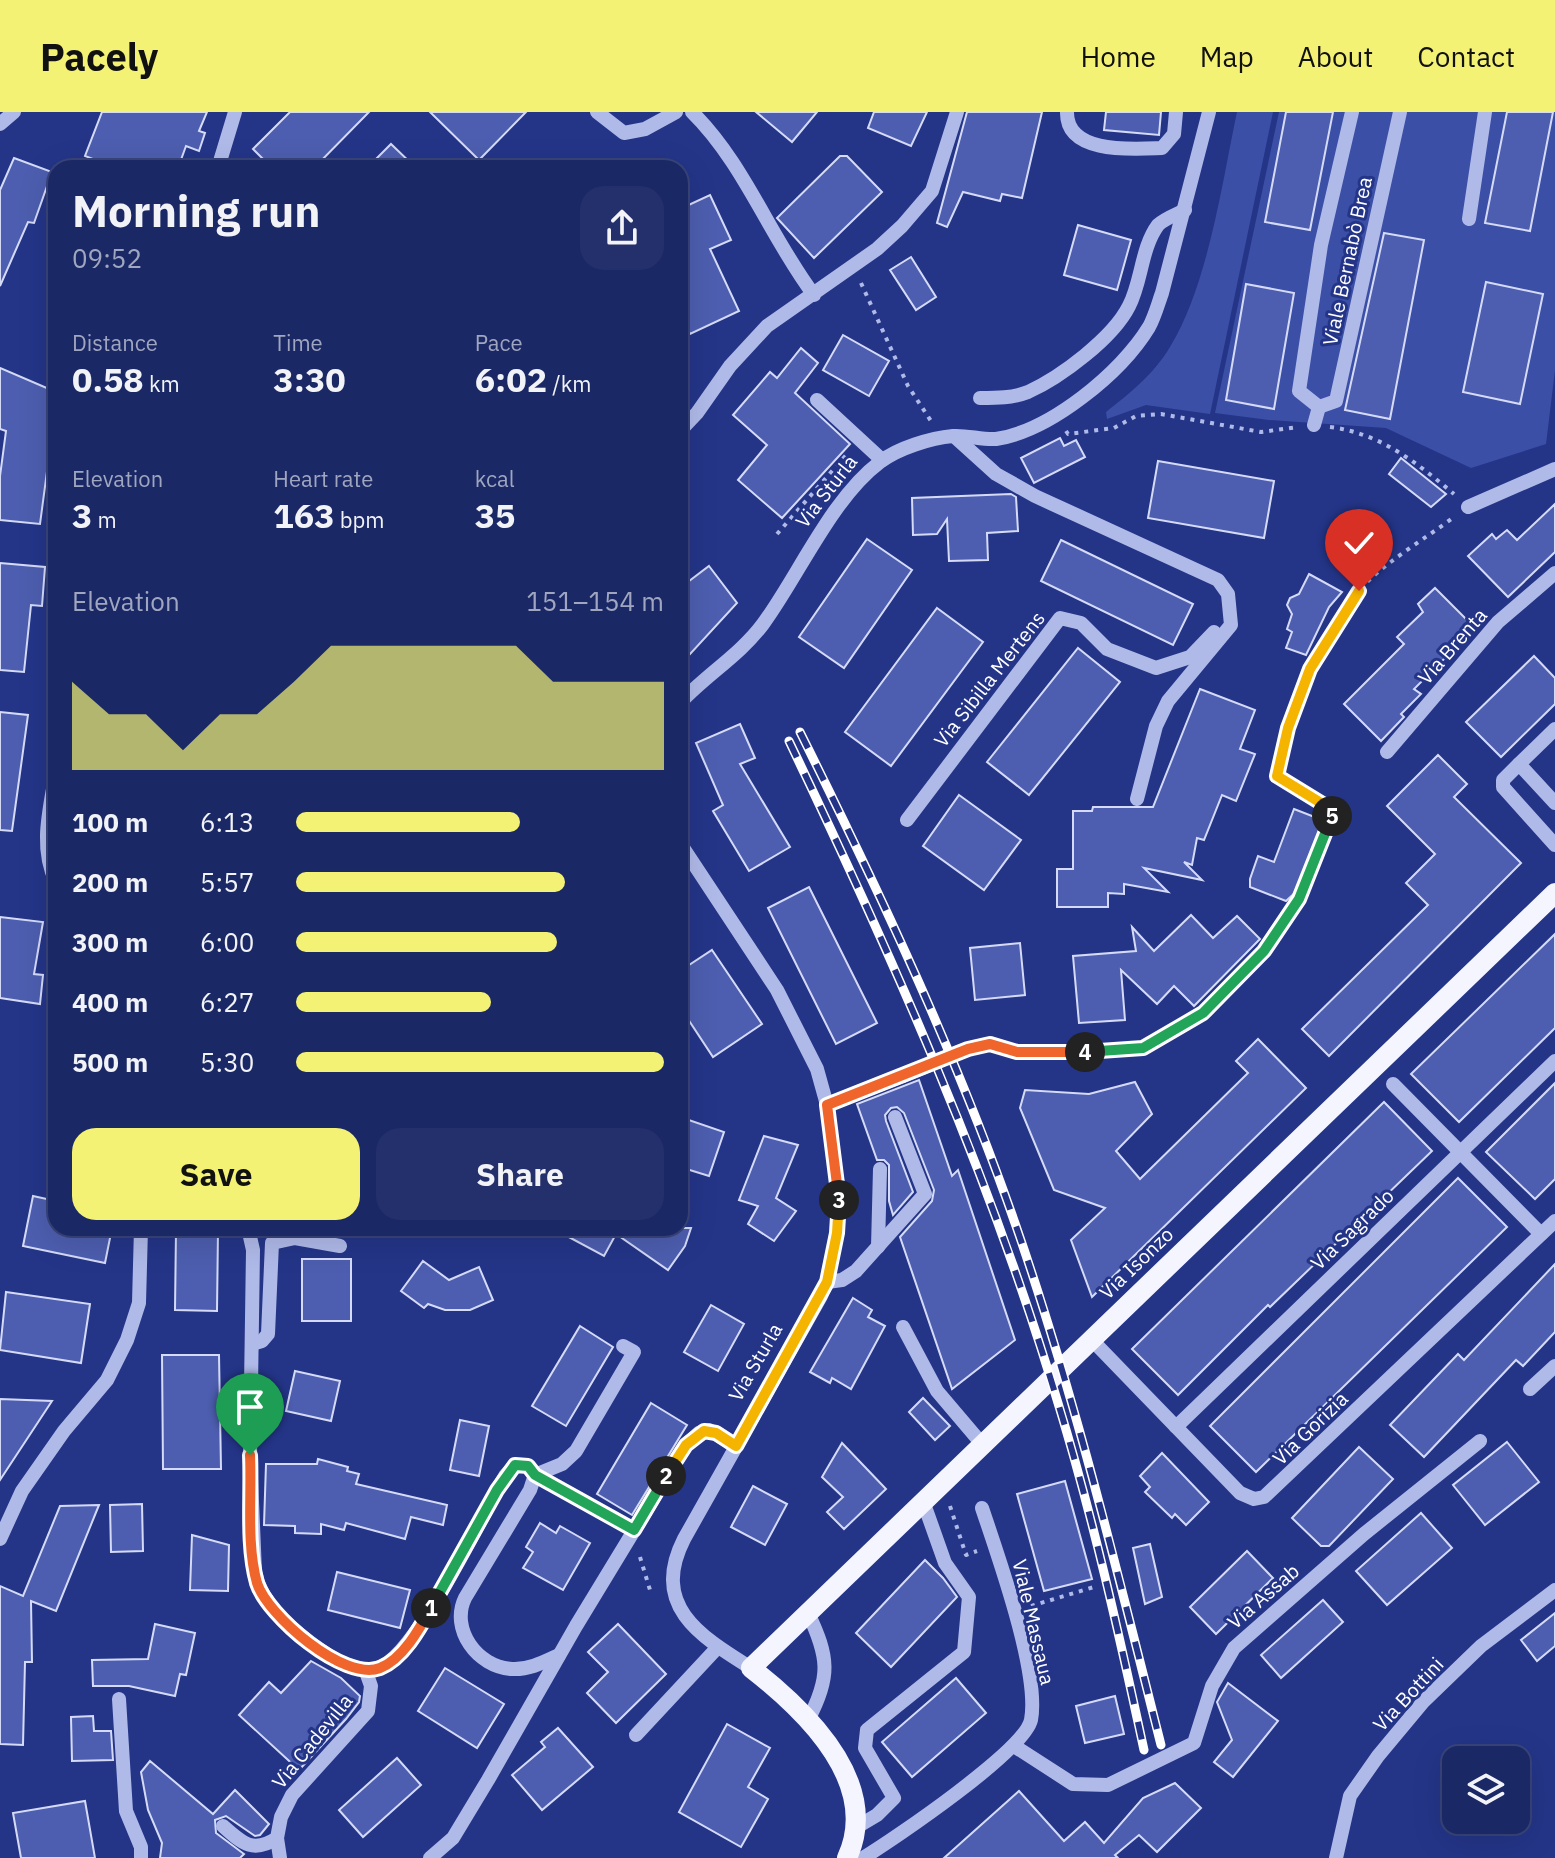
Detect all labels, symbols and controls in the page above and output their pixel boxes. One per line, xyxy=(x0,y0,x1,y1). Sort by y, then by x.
text: Pacely xyxy=(40,32,158,81)
text: Home xyxy=(1080,38,1156,75)
text: Map xyxy=(1200,38,1254,75)
text: About xyxy=(1298,38,1373,75)
text: Contact xyxy=(1417,38,1515,75)
street label: Viale Bernabò Brea xyxy=(1316,174,1378,348)
text: Morning run xyxy=(72,182,321,239)
button: share xyxy=(580,186,664,270)
text: 09:52 xyxy=(72,241,142,275)
text: Distance xyxy=(72,328,158,357)
text: Time xyxy=(273,328,323,357)
text: Pace xyxy=(475,328,523,357)
text: 0.58 xyxy=(72,357,144,401)
text: 3:30 xyxy=(273,357,346,401)
text: 6:02 xyxy=(475,357,547,401)
text: km xyxy=(144,369,180,398)
text: /km xyxy=(547,369,592,398)
street label: Via Sturla xyxy=(789,449,863,533)
text: Elevation xyxy=(72,464,163,493)
text: Heart rate xyxy=(273,464,373,493)
text: kcal xyxy=(475,464,515,493)
text: 3 xyxy=(72,493,92,537)
text: 163 xyxy=(273,493,335,537)
text: 35 xyxy=(475,493,515,537)
text: m xyxy=(92,505,117,534)
text: bpm xyxy=(335,505,384,534)
pin xyxy=(1325,509,1393,591)
icon: check xyxy=(1337,521,1381,565)
text: Elevation xyxy=(72,584,180,618)
text: 151–154 m xyxy=(526,584,664,618)
street label: Via Brenta xyxy=(1411,602,1493,690)
street label: Via Sibilla Mertens xyxy=(927,605,1051,753)
pin: 5 xyxy=(1312,796,1352,836)
text: 5 xyxy=(1325,801,1339,830)
text: 100 m xyxy=(72,805,148,839)
text: 6:13 xyxy=(200,805,254,839)
text: 200 m xyxy=(72,865,148,899)
text: 5:57 xyxy=(200,865,254,899)
text: 300 m xyxy=(72,925,148,959)
text: 6:00 xyxy=(200,925,254,959)
text: 400 m xyxy=(72,985,148,1019)
text: 6:27 xyxy=(200,985,254,1019)
pin: 4 xyxy=(1065,1032,1105,1072)
text: 4 xyxy=(1078,1037,1092,1066)
text: 500 m xyxy=(72,1045,148,1079)
text: 5:30 xyxy=(200,1045,254,1079)
button: Save xyxy=(72,1128,360,1220)
button: Share xyxy=(376,1128,664,1220)
pin: 3 xyxy=(819,1180,859,1220)
street label: Via Sagrado xyxy=(1304,1182,1400,1276)
text: 3 xyxy=(832,1185,846,1214)
street label: Via Isonzo xyxy=(1093,1221,1179,1305)
street label: Via Sturla xyxy=(722,1318,788,1406)
pin xyxy=(216,1373,284,1455)
icon: arrive xyxy=(228,1385,272,1429)
street label: Via Gorizia xyxy=(1266,1385,1354,1471)
pin: 2 xyxy=(646,1456,686,1496)
text: 2 xyxy=(659,1461,673,1490)
street label: Viale Massaua xyxy=(1006,1557,1062,1688)
street label: Via Assab xyxy=(1221,1557,1305,1635)
pin: 1 xyxy=(411,1588,451,1628)
text: 1 xyxy=(424,1593,438,1622)
street label: Via Bottini xyxy=(1367,1651,1449,1737)
street label: Via Cadevilla xyxy=(266,1688,359,1794)
map controls xyxy=(1442,1746,1530,1834)
button: layers xyxy=(1442,1746,1530,1834)

